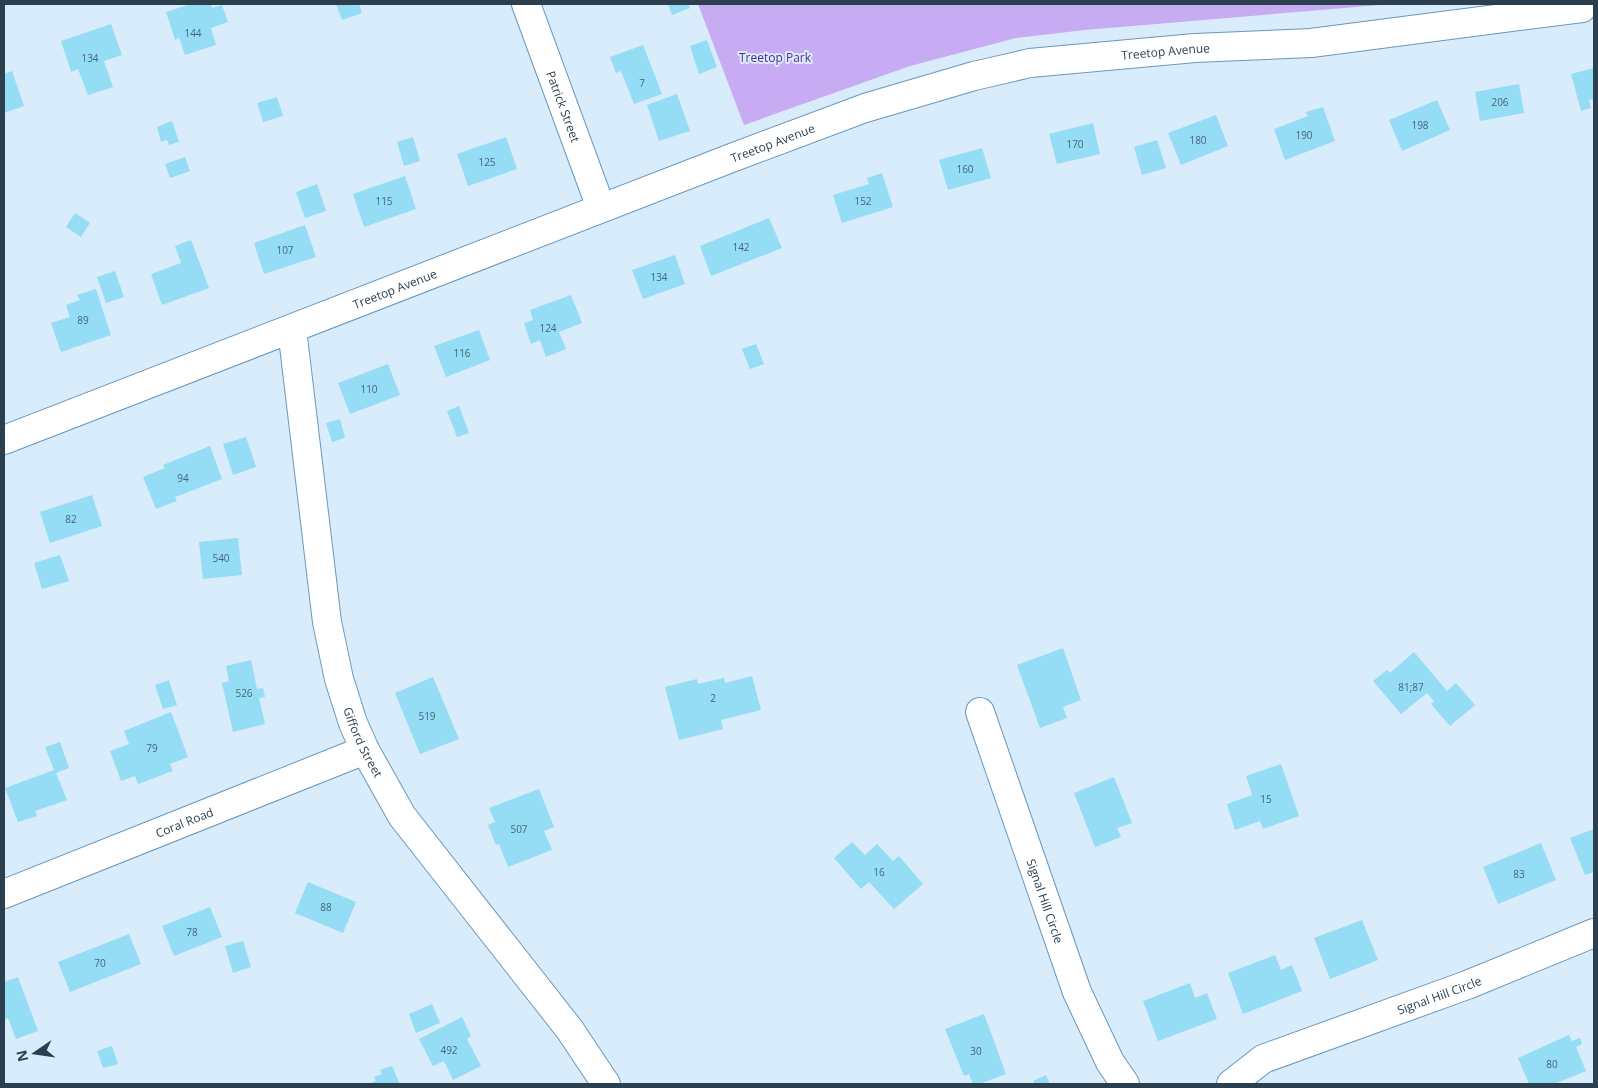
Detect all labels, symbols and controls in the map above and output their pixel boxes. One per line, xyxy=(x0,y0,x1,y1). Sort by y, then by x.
house number: 144 xyxy=(184,26,202,40)
street label: Treetop Avenue xyxy=(1121,39,1210,63)
park label: Treetop Park xyxy=(739,49,812,66)
house number: 134 xyxy=(81,51,99,65)
street label: Patrick Street xyxy=(543,68,585,144)
house number: 7 xyxy=(639,76,645,90)
house number: 206 xyxy=(1491,95,1509,109)
house number: 198 xyxy=(1411,118,1429,132)
street label: Treetop Avenue xyxy=(728,119,817,166)
house number: 190 xyxy=(1295,128,1313,142)
house number: 180 xyxy=(1189,133,1207,147)
house number: 170 xyxy=(1066,137,1084,151)
house number: 125 xyxy=(478,155,496,169)
house number: 160 xyxy=(956,162,974,176)
house number: 115 xyxy=(375,194,393,208)
house number: 152 xyxy=(854,194,872,208)
house number: 142 xyxy=(732,240,750,254)
house number: 107 xyxy=(276,243,294,257)
street label: Treetop Avenue xyxy=(350,264,439,313)
house number: 134 xyxy=(650,270,668,284)
house number: 89 xyxy=(77,313,89,327)
house number: 124 xyxy=(539,321,557,335)
house number: 116 xyxy=(453,346,471,360)
house number: 110 xyxy=(360,382,378,396)
house number: 94 xyxy=(177,471,189,485)
house number: 82 xyxy=(65,512,77,526)
house number: 540 xyxy=(212,551,230,565)
house number: 81;87 xyxy=(1398,680,1424,694)
house number: 526 xyxy=(235,686,253,700)
house number: 2 xyxy=(710,691,716,705)
street label: Gifford Street xyxy=(340,705,387,780)
house number: 519 xyxy=(418,709,436,723)
house number: 79 xyxy=(146,741,158,755)
house number: 15 xyxy=(1260,792,1272,806)
street label: Coral Road xyxy=(153,803,216,841)
house number: 507 xyxy=(510,822,528,836)
street label: Signal Hill Circle xyxy=(1023,856,1068,946)
house number: 16 xyxy=(873,865,885,879)
house number: 83 xyxy=(1513,867,1525,881)
house number: 88 xyxy=(320,900,332,914)
house number: 78 xyxy=(186,925,198,939)
house number: 70 xyxy=(94,956,106,970)
street label: Signal Hill Circle xyxy=(1395,972,1484,1018)
north arrow xyxy=(10,1028,60,1078)
house number: 492 xyxy=(440,1043,458,1057)
house number: 30 xyxy=(970,1044,982,1058)
text: N xyxy=(11,1048,32,1064)
house number: 80 xyxy=(1546,1057,1558,1071)

